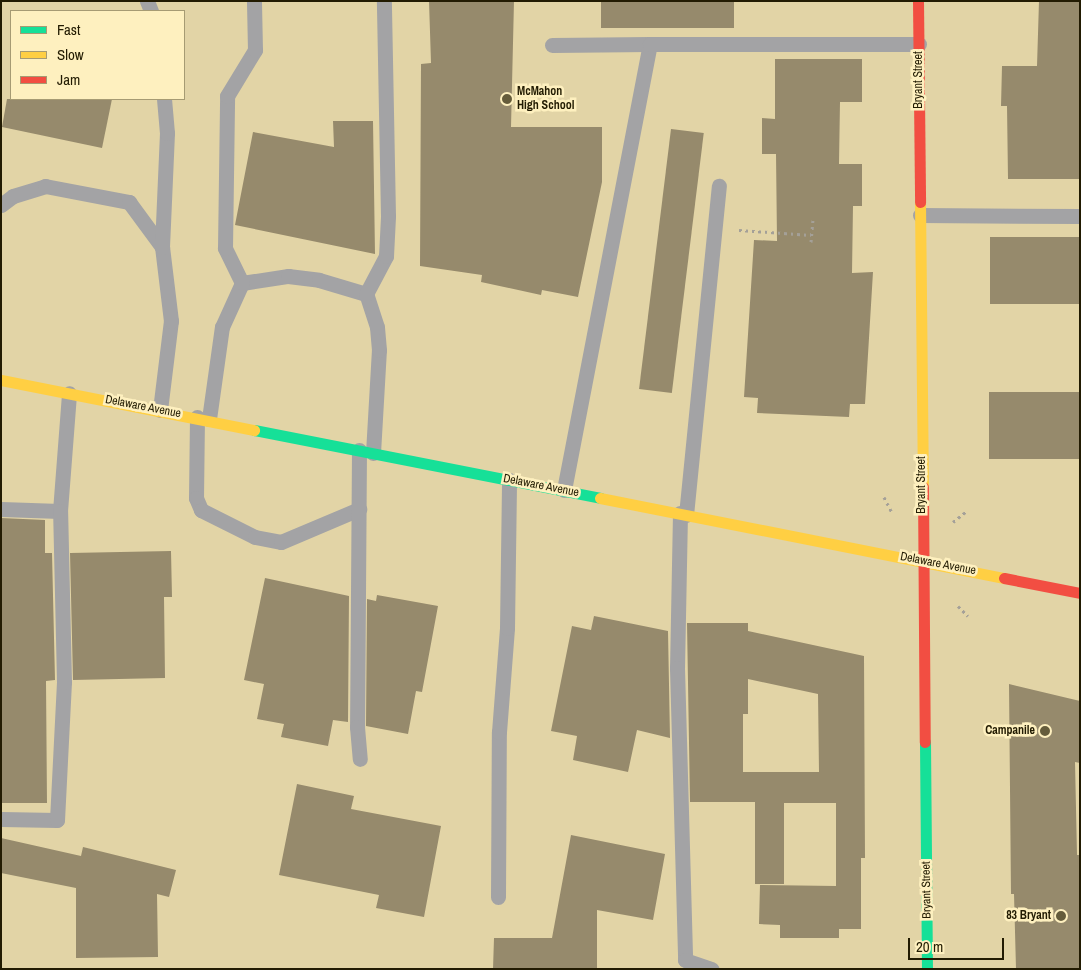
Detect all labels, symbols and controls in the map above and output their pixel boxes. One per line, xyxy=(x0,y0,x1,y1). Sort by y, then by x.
legend xyxy=(10,10,185,100)
text: Fast xyxy=(57,19,80,40)
text: Slow xyxy=(57,44,84,65)
street label: Bryant Street xyxy=(912,51,926,109)
text: Jam xyxy=(57,69,80,90)
place label: McMahon High School xyxy=(517,85,574,113)
marker: McMahon High School xyxy=(501,93,513,105)
street label: Delaware Avenue xyxy=(104,393,182,421)
street label: Bryant Street xyxy=(915,456,929,514)
street label: Delaware Avenue xyxy=(502,472,580,500)
street label: Delaware Avenue xyxy=(899,550,977,578)
place label: Campanile xyxy=(985,724,1035,738)
marker: Campanile xyxy=(1039,725,1051,737)
street label: Bryant Street xyxy=(919,861,935,919)
place label: 83 Bryant xyxy=(1006,909,1051,923)
marker: 83 Bryant xyxy=(1055,910,1067,922)
scale bar xyxy=(911,928,1007,960)
text: 20 m xyxy=(916,936,943,957)

